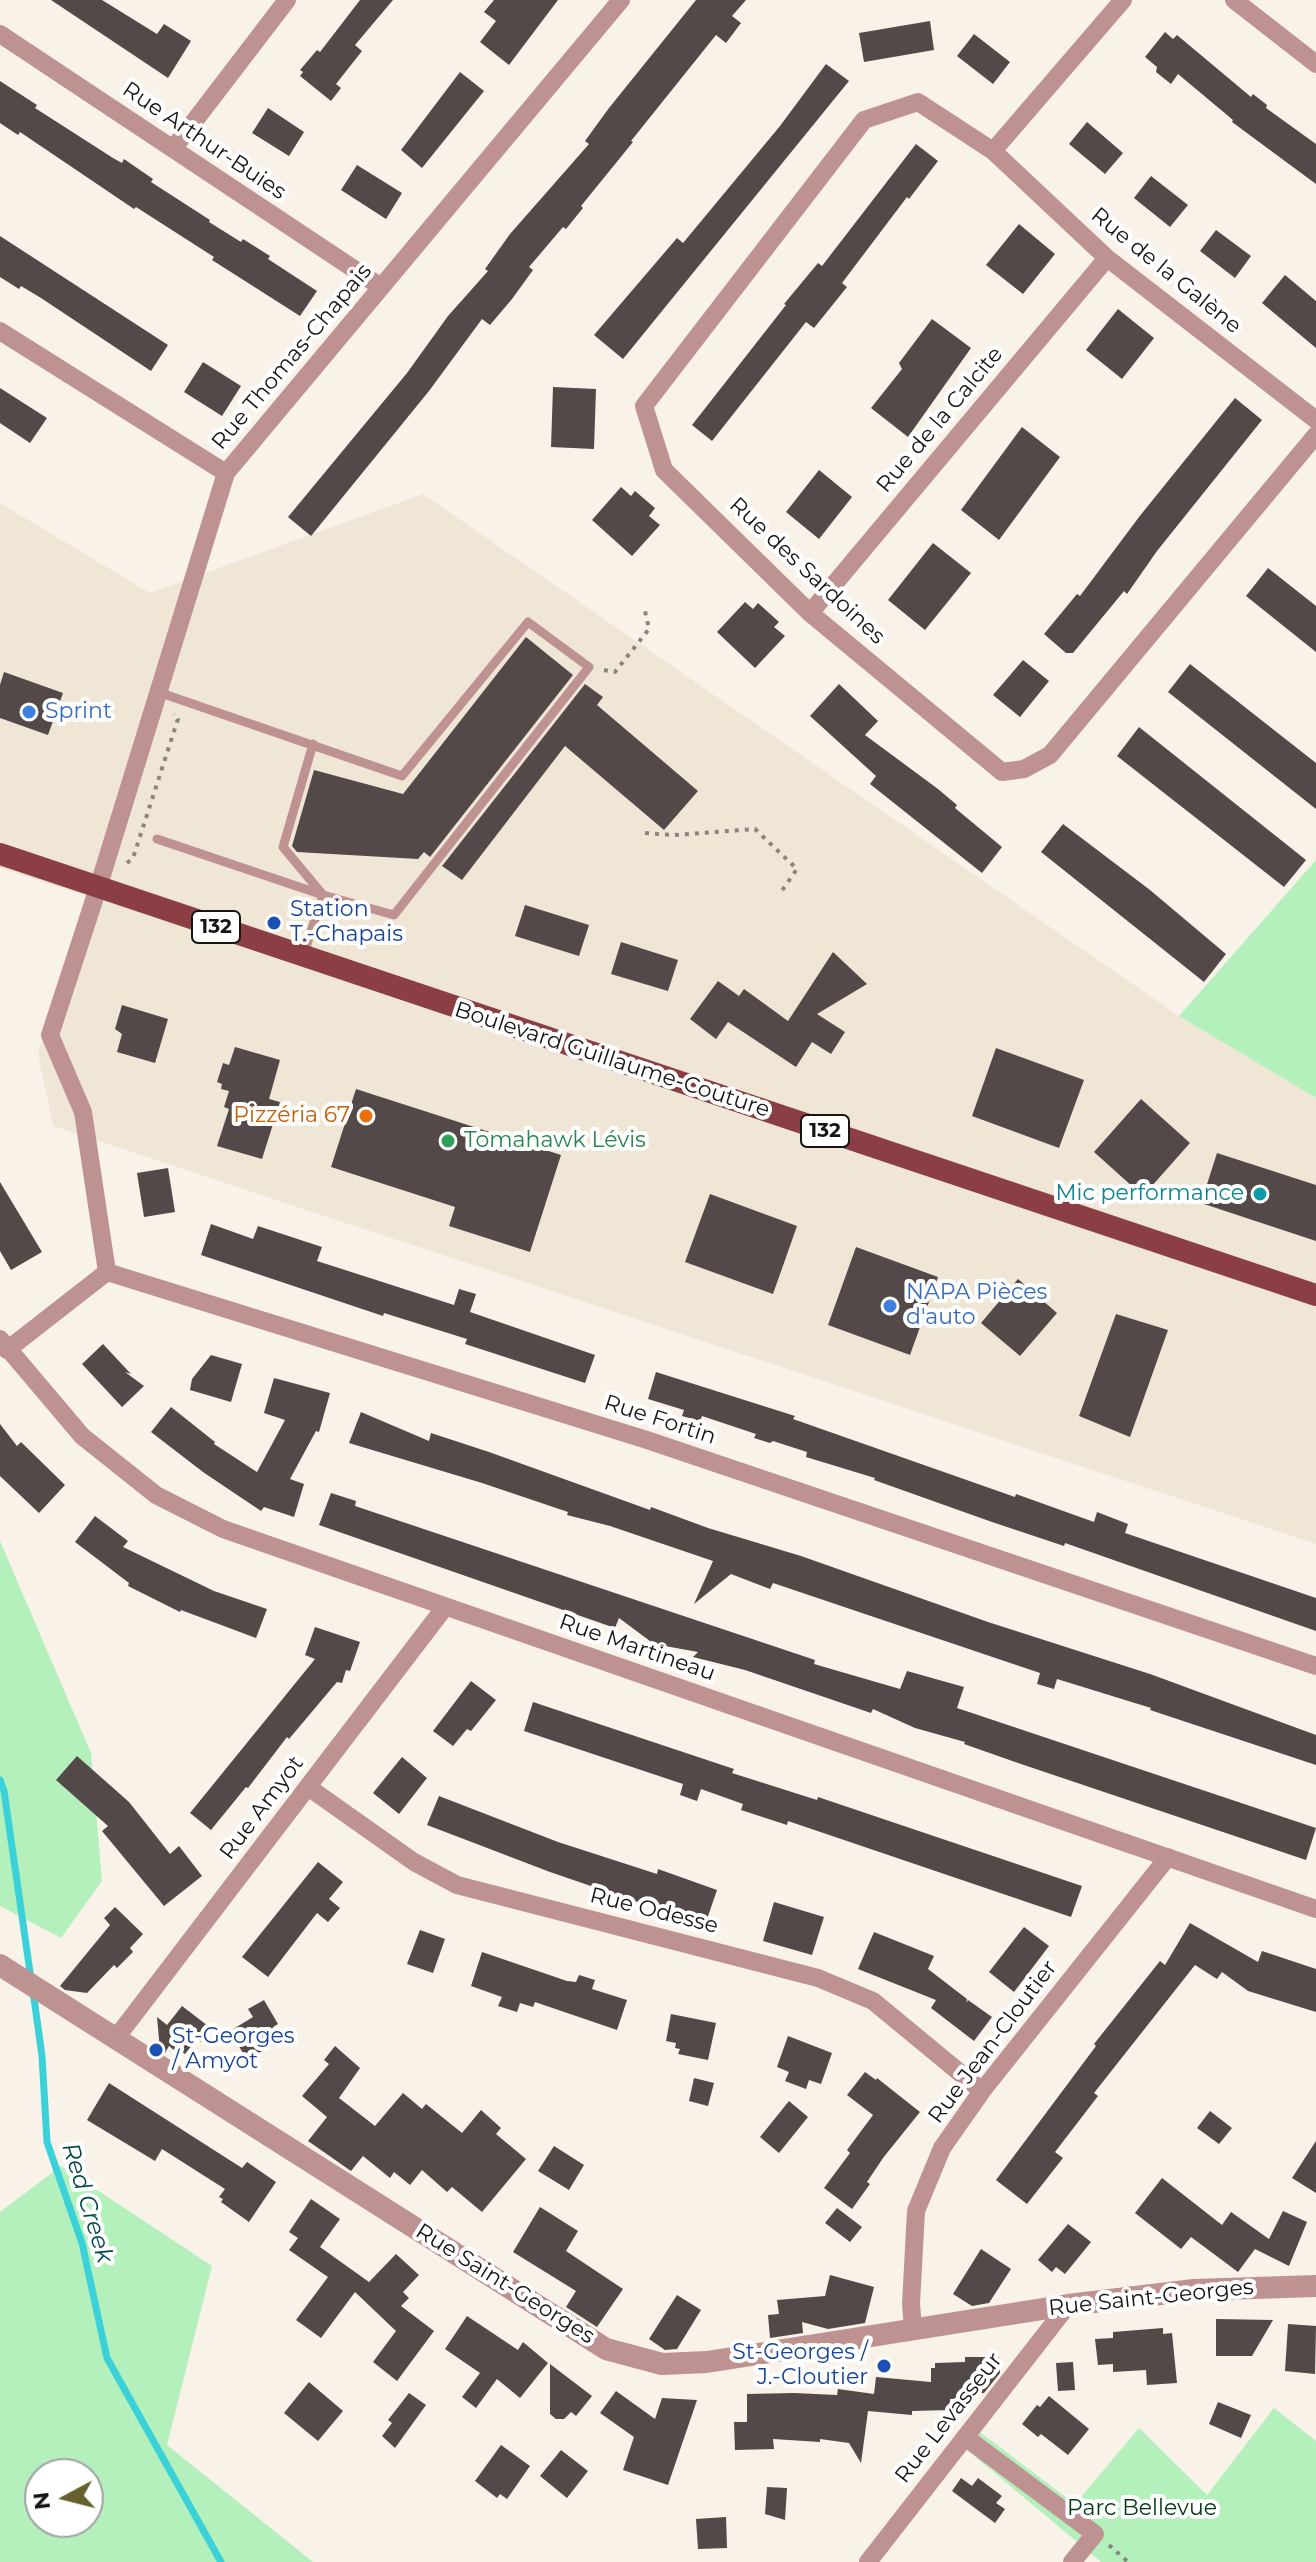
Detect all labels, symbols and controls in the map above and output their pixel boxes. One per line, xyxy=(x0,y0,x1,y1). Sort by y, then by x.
street label: Rue Arthur-Buies xyxy=(117,76,291,206)
street label: Rue de la Galène xyxy=(1086,202,1246,340)
street label: Rue Thomas-Chapais xyxy=(206,259,378,455)
street label: Rue de la Calcite xyxy=(871,342,1009,498)
street label: Rue des Sardoines xyxy=(724,492,890,650)
place label: Sprint xyxy=(45,699,112,725)
marker: Sprint xyxy=(20,703,38,721)
place label: Station T.-Chapais xyxy=(290,897,403,948)
road number: 132 xyxy=(192,911,240,943)
marker: Station T.-Chapais xyxy=(265,914,283,932)
street label: Boulevard Guillaume-Couture xyxy=(451,996,773,1124)
place label: Pizzéria 67 xyxy=(233,1103,350,1129)
marker: Pizzéria 67 xyxy=(357,1107,375,1125)
road number: 132 xyxy=(801,1115,849,1147)
place label: Tomahawk Lévis xyxy=(464,1128,646,1154)
marker: Tomahawk Lévis xyxy=(439,1132,457,1150)
place label: Mic performance xyxy=(1056,1181,1244,1207)
marker: Mic performance xyxy=(1251,1185,1269,1203)
place label: NAPA Pièces d'auto xyxy=(906,1280,1047,1332)
marker: NAPA Pièces d'auto xyxy=(881,1297,899,1315)
street label: Rue Fortin xyxy=(601,1390,719,1450)
street label: Rue Martineau xyxy=(555,1609,719,1687)
street label: Rue Amyot xyxy=(215,1751,309,1865)
street label: Rue Odesse xyxy=(587,1882,721,1940)
street label: Rue Jean-Cloutier xyxy=(923,1955,1063,2129)
place label: St-Georges / Amyot xyxy=(172,2024,295,2076)
marker: St-Georges / Amyot xyxy=(147,2041,165,2059)
water label: Red Creek xyxy=(55,2139,119,2267)
street label: Rue Saint-Georges xyxy=(411,2218,599,2350)
street label: Rue Saint-Georges xyxy=(1047,2274,1255,2322)
place label: St-Georges / J.-Cloutier xyxy=(732,2340,868,2392)
street label: Rue Levasseur xyxy=(890,2347,1008,2489)
marker: St-Georges / J.-Cloutier xyxy=(875,2357,893,2375)
north arrow xyxy=(24,2458,104,2538)
text: N xyxy=(27,2490,56,2511)
park label: Parc Bellevue xyxy=(1067,2496,1217,2522)

